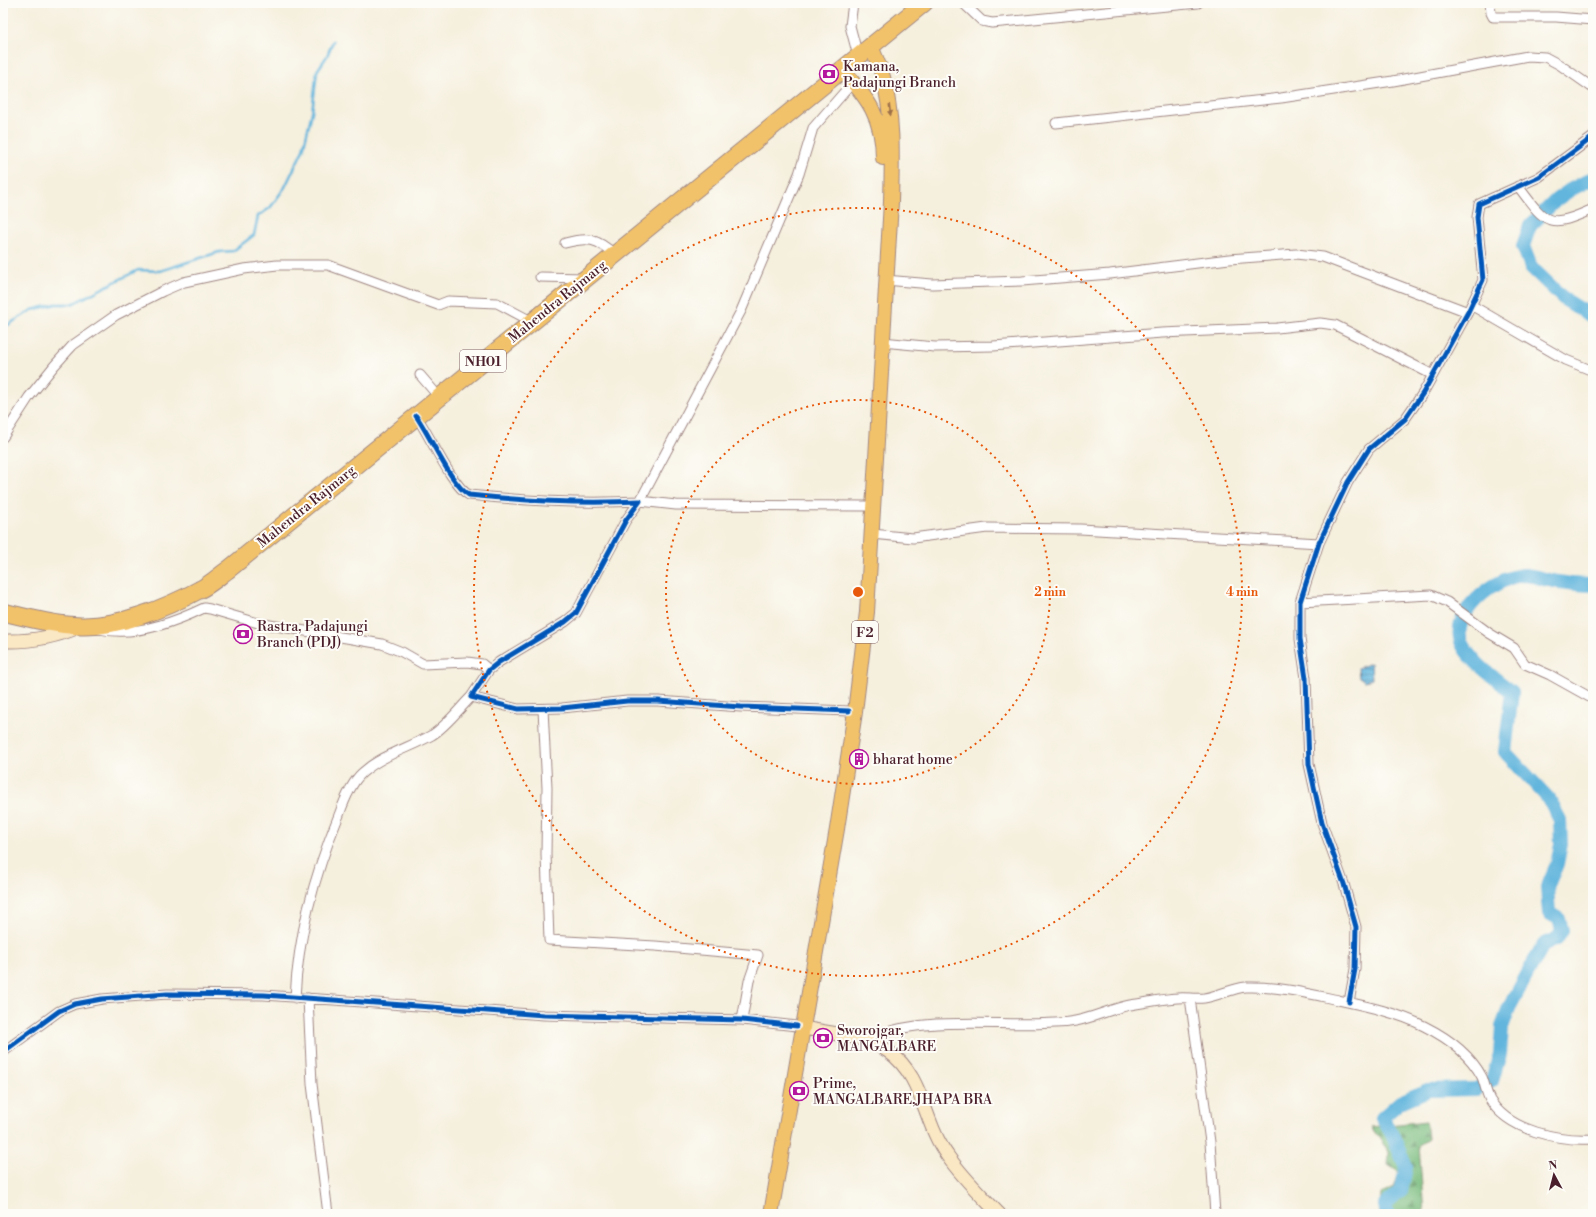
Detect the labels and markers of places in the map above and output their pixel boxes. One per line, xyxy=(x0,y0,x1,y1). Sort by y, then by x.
place label: Kamana, Padajungi Branch xyxy=(843,58,957,92)
bank icon: Kamana, Padajungi Branch xyxy=(818,63,840,85)
centre of rings xyxy=(851,585,865,599)
place label: Rastra, Padajungi Branch (PDJ) xyxy=(256,618,369,652)
bank icon: Rastra, Padajungi Branch (PDJ) xyxy=(232,623,254,645)
building icon: bharat home xyxy=(848,748,870,770)
place label: bharat home xyxy=(873,751,953,769)
place label: Sworojgar, MANGALBARE xyxy=(837,1022,936,1056)
bank icon: Sworojgar, MANGALBARE xyxy=(812,1027,834,1049)
place label: Prime, MANGALBARE,JHAPA BRA xyxy=(813,1075,993,1109)
bank icon: Prime, MANGALBARE,JHAPA BRA xyxy=(788,1080,810,1102)

